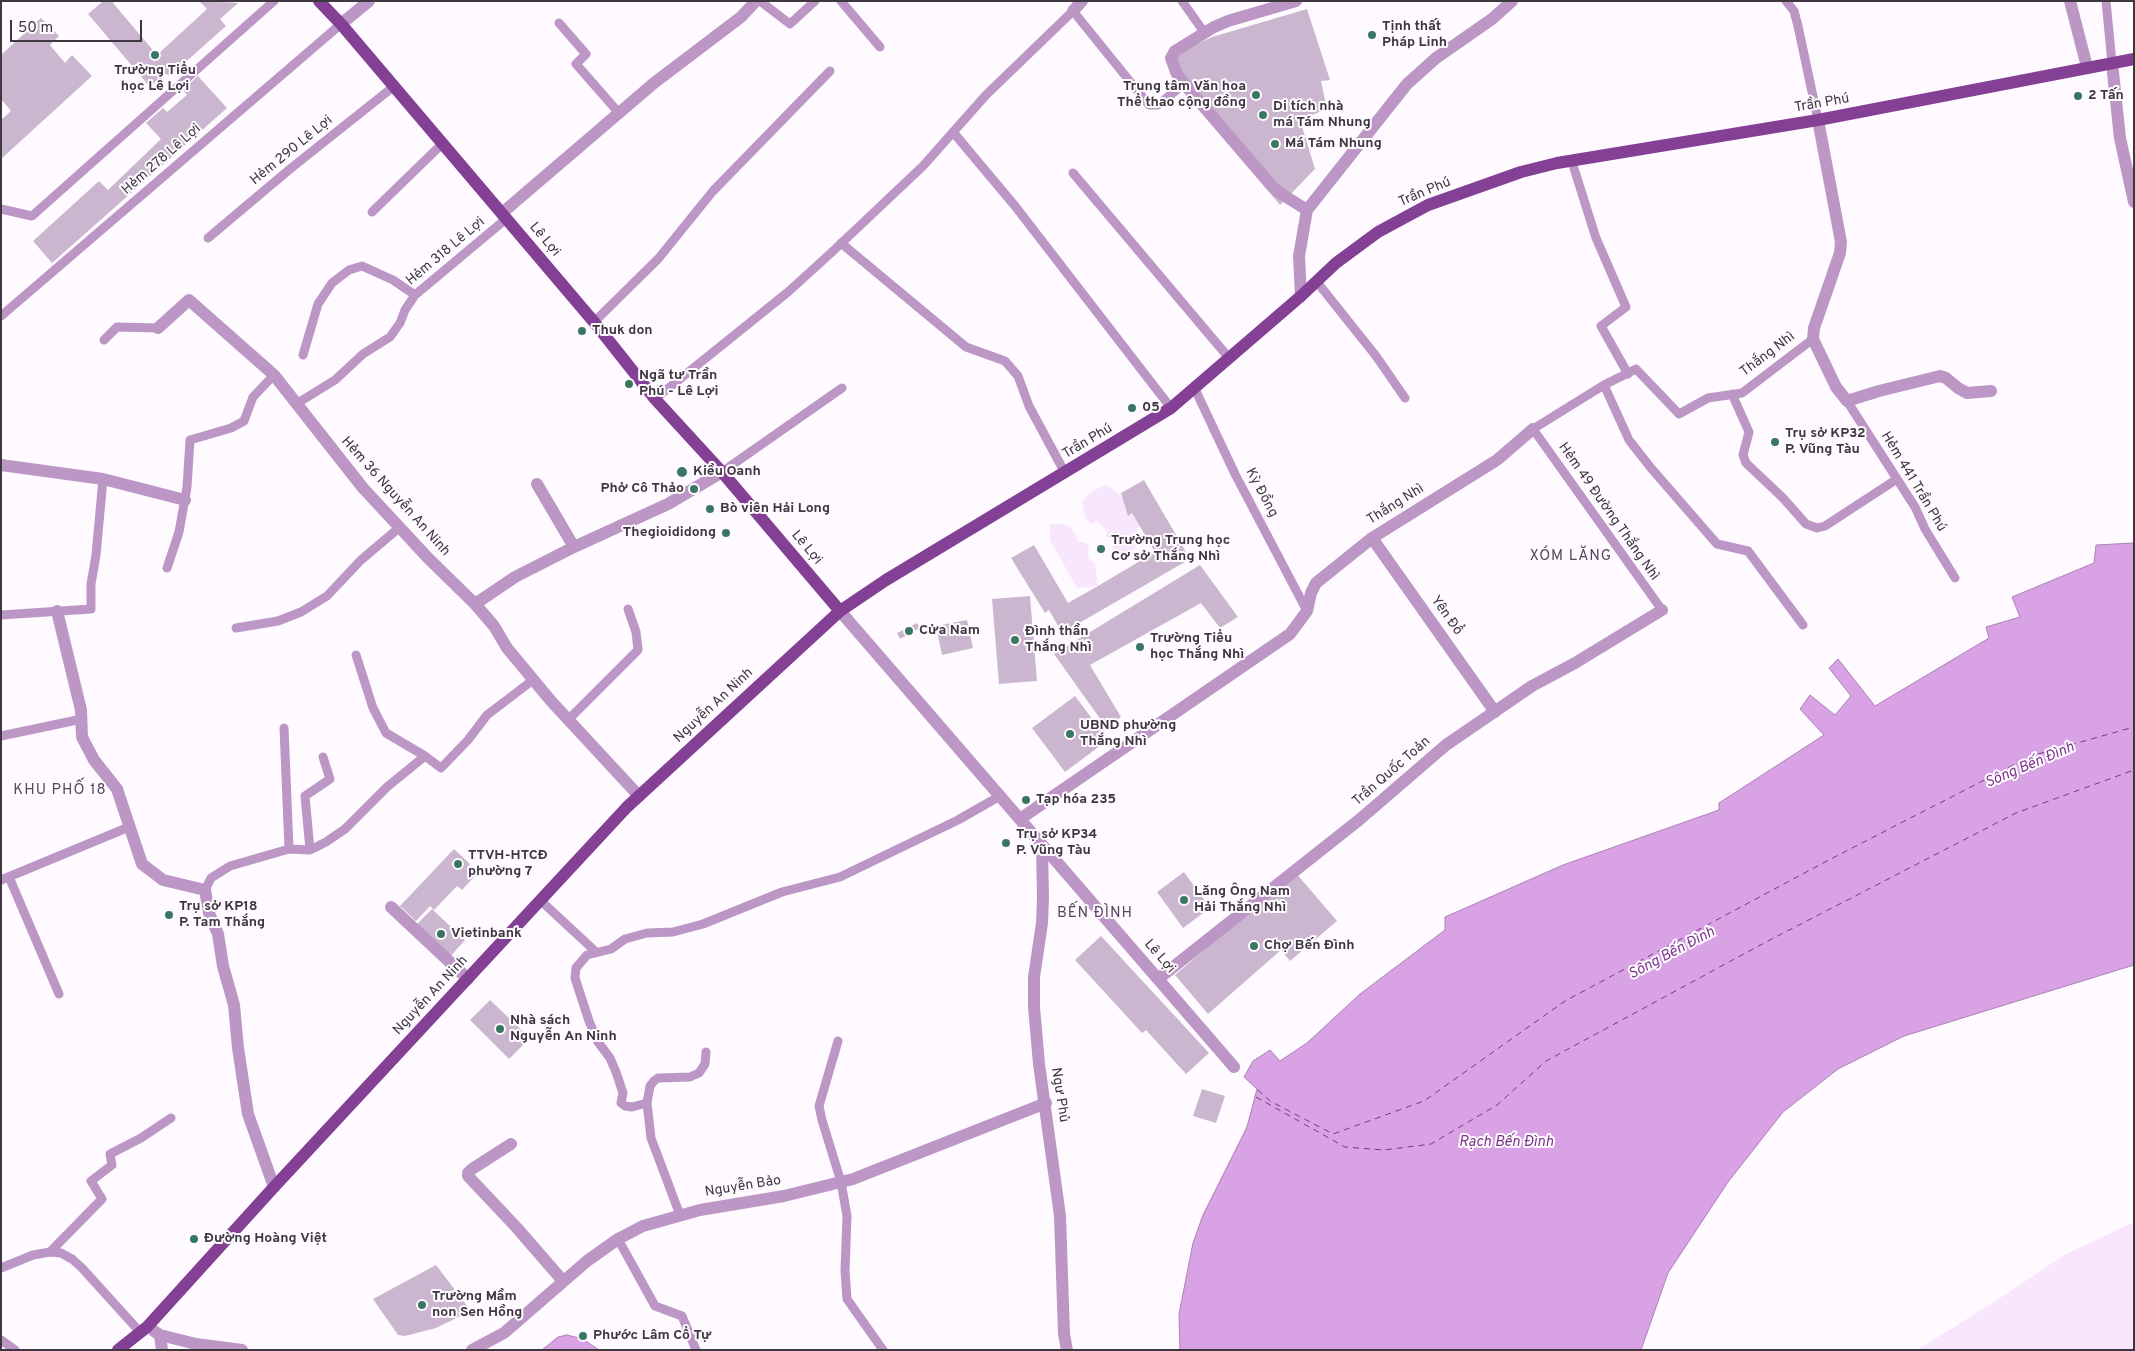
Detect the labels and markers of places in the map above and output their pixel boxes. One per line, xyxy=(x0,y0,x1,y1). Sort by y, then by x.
place label: Tịnh thất Pháp Linh xyxy=(1382,19,1447,52)
marker: Tịnh thất Pháp Linh xyxy=(1366,29,1378,41)
marker: Trường Tiểu học Lê Lợi xyxy=(149,49,161,61)
place label: Trường Tiểu học Lê Lợi xyxy=(114,63,196,95)
place label: Trung tâm Văn hoa Thể thao cộng đồng xyxy=(1117,79,1246,111)
place label: 2 Tấn xyxy=(2088,88,2124,104)
marker: Trung tâm Văn hoa Thể thao cộng đồng xyxy=(1250,89,1262,101)
marker: 2 Tấn xyxy=(2072,90,2084,102)
place label: Di tích nhà má Tám Nhung xyxy=(1273,99,1371,132)
marker: Di tích nhà má Tám Nhung xyxy=(1257,109,1269,121)
place label: Má Tám Nhung xyxy=(1285,136,1382,152)
marker: Má Tám Nhung xyxy=(1269,138,1281,150)
place label: Thuk don xyxy=(592,323,652,339)
marker: Thuk don xyxy=(576,325,588,337)
place label: Ngã tư Trần Phú - Lê Lợi xyxy=(639,368,718,401)
marker: Ngã tư Trần Phú - Lê Lợi xyxy=(623,378,635,390)
place label: 05 xyxy=(1142,400,1160,416)
marker: 05 xyxy=(1126,402,1138,414)
place label: Trụ sở KP32 P. Vũng Tàu xyxy=(1785,426,1866,458)
marker: Trụ sở KP32 P. Vũng Tàu xyxy=(1769,436,1781,448)
place label: Kiều Oanh xyxy=(693,464,761,480)
marker: Kiều Oanh xyxy=(675,465,689,479)
place label: Phở Cô Thảo xyxy=(601,481,684,497)
marker: Phở Cô Thảo xyxy=(688,483,700,495)
place label: Bò viên Hải Long xyxy=(720,501,830,517)
marker: Bò viên Hải Long xyxy=(704,503,716,515)
place label: Thegioididong xyxy=(623,525,716,541)
marker: Thegioididong xyxy=(720,527,732,539)
place label: Trường Trung học Cơ sở Thắng Nhì xyxy=(1111,533,1230,566)
marker: Trường Trung học Cơ sở Thắng Nhì xyxy=(1095,543,1107,555)
place label: Cửa Nam xyxy=(919,623,980,639)
place label: Đình thần Thắng Nhì xyxy=(1025,624,1092,656)
marker: Cửa Nam xyxy=(903,625,915,637)
place label: Trường Tiểu học Thắng Nhì xyxy=(1150,631,1244,664)
marker: Đình thần Thắng Nhì xyxy=(1009,634,1021,646)
marker: Trường Tiểu học Thắng Nhì xyxy=(1134,641,1146,653)
place label: UBND phường Thắng Nhì xyxy=(1080,718,1176,750)
marker: UBND phường Thắng Nhì xyxy=(1064,728,1076,740)
place label: Tạp hóa 235 xyxy=(1036,792,1116,808)
marker: Tạp hóa 235 xyxy=(1020,794,1032,806)
place label: Trụ sở KP34 P. Vũng Tàu xyxy=(1016,827,1097,860)
marker: Trụ sở KP34 P. Vũng Tàu xyxy=(1000,837,1012,849)
place label: TTVH-HTCĐ phường 7 xyxy=(468,848,548,880)
marker: TTVH-HTCĐ phường 7 xyxy=(452,858,464,870)
place label: Lăng Ông Nam Hải Thắng Nhì xyxy=(1194,884,1290,916)
marker: Lăng Ông Nam Hải Thắng Nhì xyxy=(1178,894,1190,906)
place label: Trụ sở KP18 P. Tam Thắng xyxy=(179,899,265,932)
marker: Trụ sở KP18 P. Tam Thắng xyxy=(163,909,175,921)
place label: Vietinbank xyxy=(451,926,522,942)
marker: Vietinbank xyxy=(435,928,447,940)
place label: Chợ Bến Đình xyxy=(1264,938,1354,954)
marker: Chợ Bến Đình xyxy=(1248,940,1260,952)
place label: Nhà sách Nguyễn An Ninh xyxy=(510,1013,617,1046)
marker: Nhà sách Nguyễn An Ninh xyxy=(494,1023,506,1035)
place label: Đường Hoàng Việt xyxy=(204,1231,327,1247)
marker: Đường Hoàng Việt xyxy=(188,1233,200,1245)
place label: Trường Mầm non Sen Hồng xyxy=(432,1289,522,1321)
marker: Trường Mầm non Sen Hồng xyxy=(416,1299,428,1311)
place label: Phước Lâm Cổ Tự xyxy=(593,1328,711,1344)
marker: Phước Lâm Cổ Tự xyxy=(577,1330,589,1342)

